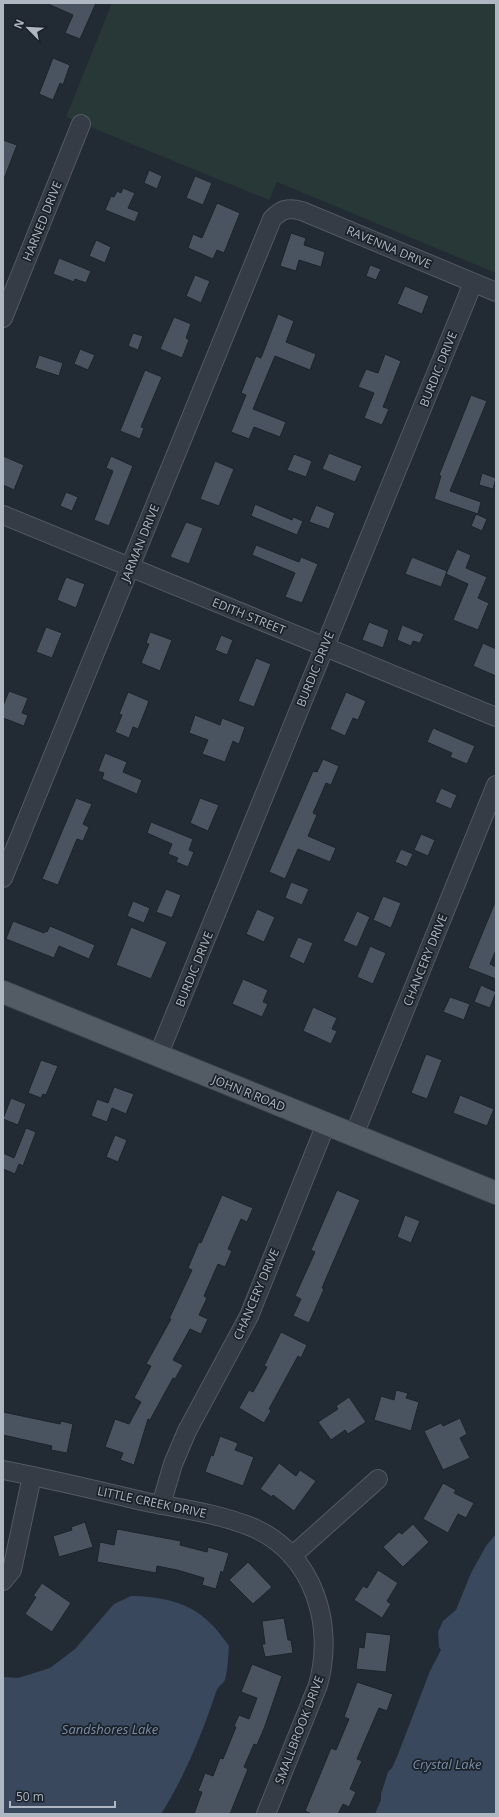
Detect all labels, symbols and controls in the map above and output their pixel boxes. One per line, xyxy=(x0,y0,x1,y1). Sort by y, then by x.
north arrow xyxy=(8,8,48,48)
text: N xyxy=(10,17,27,31)
street label: HARNED DRIVE xyxy=(18,179,66,263)
street label: RAVENNA DRIVE xyxy=(344,221,434,273)
street label: BURDIC DRIVE xyxy=(415,329,461,409)
street label: JARMAN DRIVE xyxy=(116,502,163,585)
street label: EDITH STREET xyxy=(210,594,289,639)
street label: BURDIC DRIVE xyxy=(292,629,338,709)
street label: CHANCERY DRIVE xyxy=(399,911,451,1009)
street label: BURDIC DRIVE xyxy=(171,929,217,1009)
street label: JOHN R ROAD xyxy=(209,1070,288,1115)
street label: CHANCERY DRIVE xyxy=(229,1246,283,1342)
street label: LITTLE CREEK DRIVE xyxy=(96,1482,208,1522)
street label: SMALLBROOK DRIVE xyxy=(270,1673,328,1787)
water label: Sandshores Lake xyxy=(62,1720,159,1738)
water label: Crystal Lake xyxy=(412,1755,482,1773)
scale bar xyxy=(10,1783,115,1809)
text: 50 m xyxy=(16,1788,44,1805)

